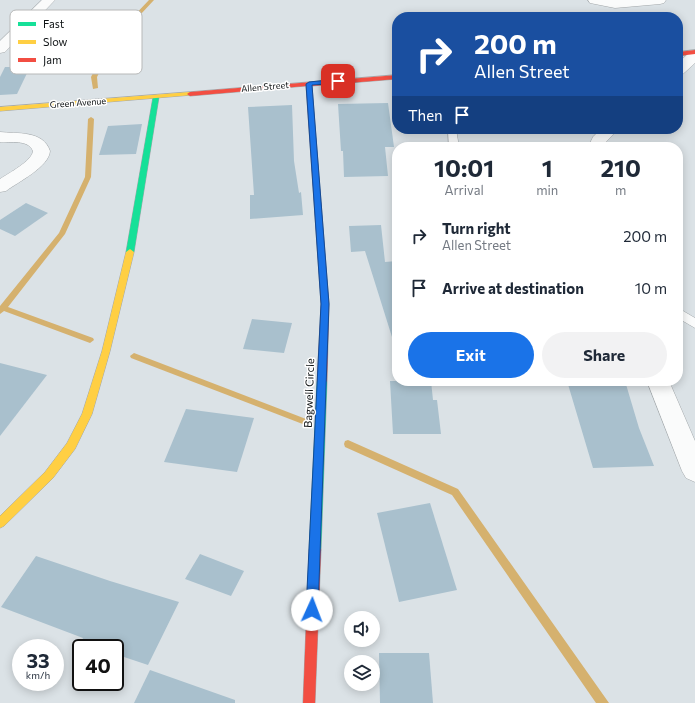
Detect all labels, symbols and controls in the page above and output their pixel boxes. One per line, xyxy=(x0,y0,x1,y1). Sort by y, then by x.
legend xyxy=(10,10,142,74)
text: Fast xyxy=(43,17,65,30)
text: 200 m xyxy=(474,26,557,60)
icon: right xyxy=(408,28,460,80)
text: Slow xyxy=(43,35,68,48)
text: Jam xyxy=(43,53,62,67)
text: Allen Street xyxy=(474,60,570,82)
pin xyxy=(321,64,355,98)
icon: arrive xyxy=(327,70,349,92)
street label: Allen Street xyxy=(241,79,290,94)
street label: Green Avenue xyxy=(49,95,107,110)
icon: arrive xyxy=(451,104,473,126)
text: Then xyxy=(408,106,443,124)
text: 10:01 xyxy=(434,153,494,182)
text: 1 xyxy=(542,153,553,182)
text: 210 xyxy=(600,153,641,182)
text: Arrival xyxy=(444,182,484,198)
text: min xyxy=(536,182,558,198)
text: m xyxy=(615,182,626,198)
text: Turn right xyxy=(442,219,511,237)
icon: right xyxy=(408,225,430,247)
text: 200 m xyxy=(623,227,667,245)
text: Allen Street xyxy=(442,237,511,253)
icon: arrive xyxy=(408,277,430,299)
text: Arrive at destination xyxy=(442,279,584,297)
text: 10 m xyxy=(635,279,667,297)
button: Exit xyxy=(408,332,534,378)
button: Share xyxy=(542,332,667,378)
street label: Bagwell Circle xyxy=(301,358,316,428)
position arrow xyxy=(291,589,333,631)
map controls xyxy=(344,611,380,691)
button: sound xyxy=(344,611,380,647)
speed limit sign: 40 xyxy=(72,639,124,691)
text: 33 xyxy=(26,648,50,672)
button: layers xyxy=(344,655,380,691)
text: km/h xyxy=(26,669,50,681)

